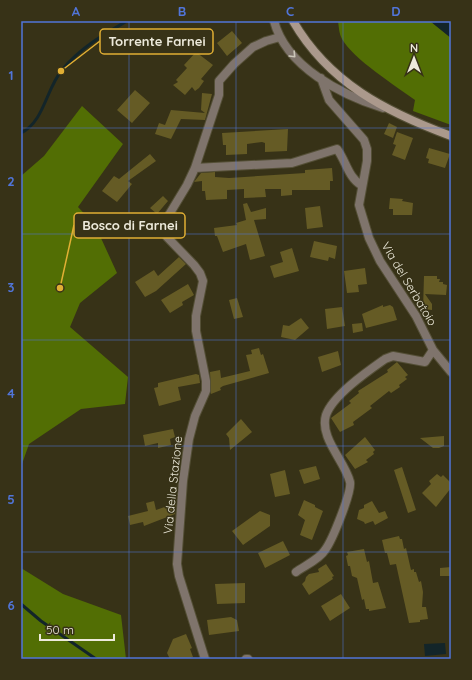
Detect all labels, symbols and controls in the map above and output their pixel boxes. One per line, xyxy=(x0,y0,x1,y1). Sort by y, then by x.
text: A xyxy=(72,3,81,19)
text: B xyxy=(178,3,186,19)
text: C xyxy=(286,3,294,19)
text: D xyxy=(391,3,401,19)
callout: Torrente Farnei xyxy=(100,29,213,54)
text: Torrente Farnei xyxy=(108,33,206,49)
north arrow xyxy=(394,38,434,78)
text: N xyxy=(410,41,418,55)
one-way arrow xyxy=(288,50,296,58)
text: 1 xyxy=(8,67,14,83)
text: 2 xyxy=(7,173,15,189)
callout: Bosco di Farnei xyxy=(74,213,185,238)
text: Bosco di Farnei xyxy=(82,217,178,233)
street label: Via del Serbatoio xyxy=(379,239,440,328)
text: 3 xyxy=(8,279,15,295)
text: 4 xyxy=(7,385,15,401)
street label: Via della Stazione xyxy=(160,435,185,535)
text: 5 xyxy=(7,491,15,507)
text: 6 xyxy=(7,597,15,613)
scale bar xyxy=(40,616,114,642)
text: 50 m xyxy=(46,622,74,637)

